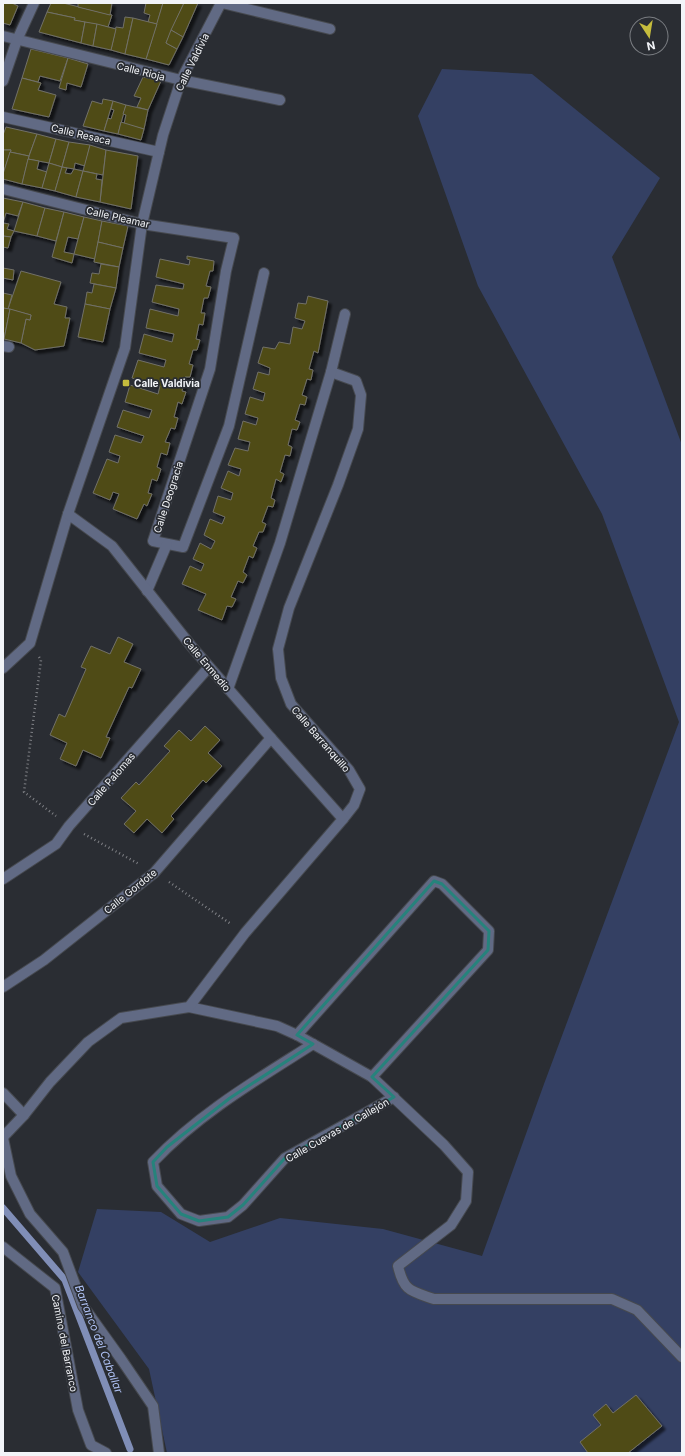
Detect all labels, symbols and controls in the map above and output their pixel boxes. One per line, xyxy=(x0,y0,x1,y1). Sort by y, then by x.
north arrow xyxy=(629,16,669,56)
street label: Calle Valdivia xyxy=(173,31,211,93)
text: N xyxy=(646,38,657,54)
street label: Calle Rioja xyxy=(116,59,166,83)
street label: Calle Resaca xyxy=(50,121,112,147)
street label: Calle Pleamar xyxy=(85,204,151,230)
place label: Calle Valdivia xyxy=(134,377,200,389)
marker: Calle Valdivia xyxy=(121,378,131,388)
street label: Calle Deogracia xyxy=(151,460,185,534)
street label: Calle Enmedio xyxy=(181,634,233,694)
street label: Calle Barranquillo xyxy=(289,704,353,774)
street label: Calle Palomas xyxy=(85,750,137,808)
street label: Calle Gordote xyxy=(101,866,159,916)
street label: Calle Cuevas de Callejón xyxy=(283,1095,391,1165)
water label: Barranco del Caballar xyxy=(72,1283,126,1396)
street label: Camino del Barranco xyxy=(50,1293,80,1393)

